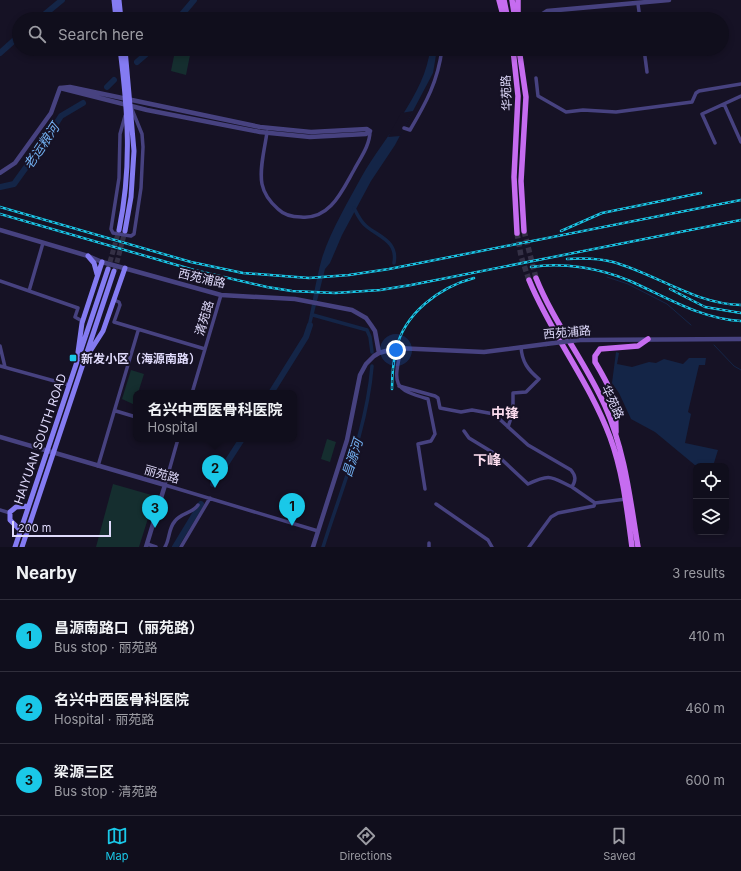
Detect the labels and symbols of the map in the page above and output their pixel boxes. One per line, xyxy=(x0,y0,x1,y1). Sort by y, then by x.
street label: 华苑路 xyxy=(498,75,514,111)
water label: 老运粮河 xyxy=(20,117,64,172)
street label: 西苑浦路 xyxy=(177,265,227,291)
street label: 清苑路 xyxy=(192,299,216,337)
street label: 西苑浦路 xyxy=(542,322,592,342)
your location xyxy=(386,340,406,360)
place label: 新发小区（海源南路） xyxy=(81,351,201,366)
marker: 新发小区（海源南路） xyxy=(68,353,78,363)
street label: HAIYUAN SOUTH ROAD xyxy=(11,372,69,506)
street label: 华苑路 xyxy=(599,383,627,421)
district label: 中锋 xyxy=(491,404,519,421)
water label: 昌源河 xyxy=(338,434,367,479)
district label: 下峰 xyxy=(473,451,501,468)
pin: 2 xyxy=(202,455,228,488)
street label: 丽苑路 xyxy=(143,462,181,486)
pin: 1 xyxy=(279,493,305,526)
pin: 3 xyxy=(142,495,168,528)
scale bar xyxy=(12,519,111,538)

